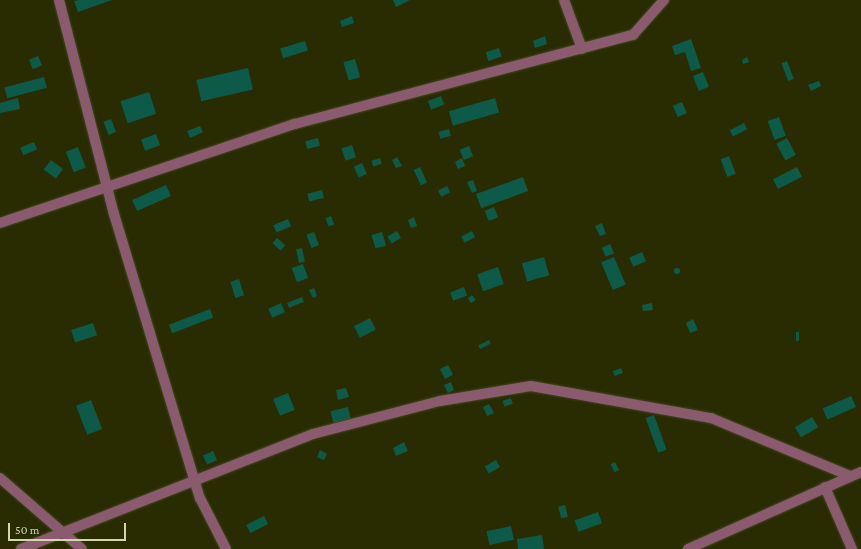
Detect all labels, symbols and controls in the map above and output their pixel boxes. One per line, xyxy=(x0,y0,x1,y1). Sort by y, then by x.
scale bar xyxy=(10,515,128,541)
text: 50 m xyxy=(15,523,39,537)

